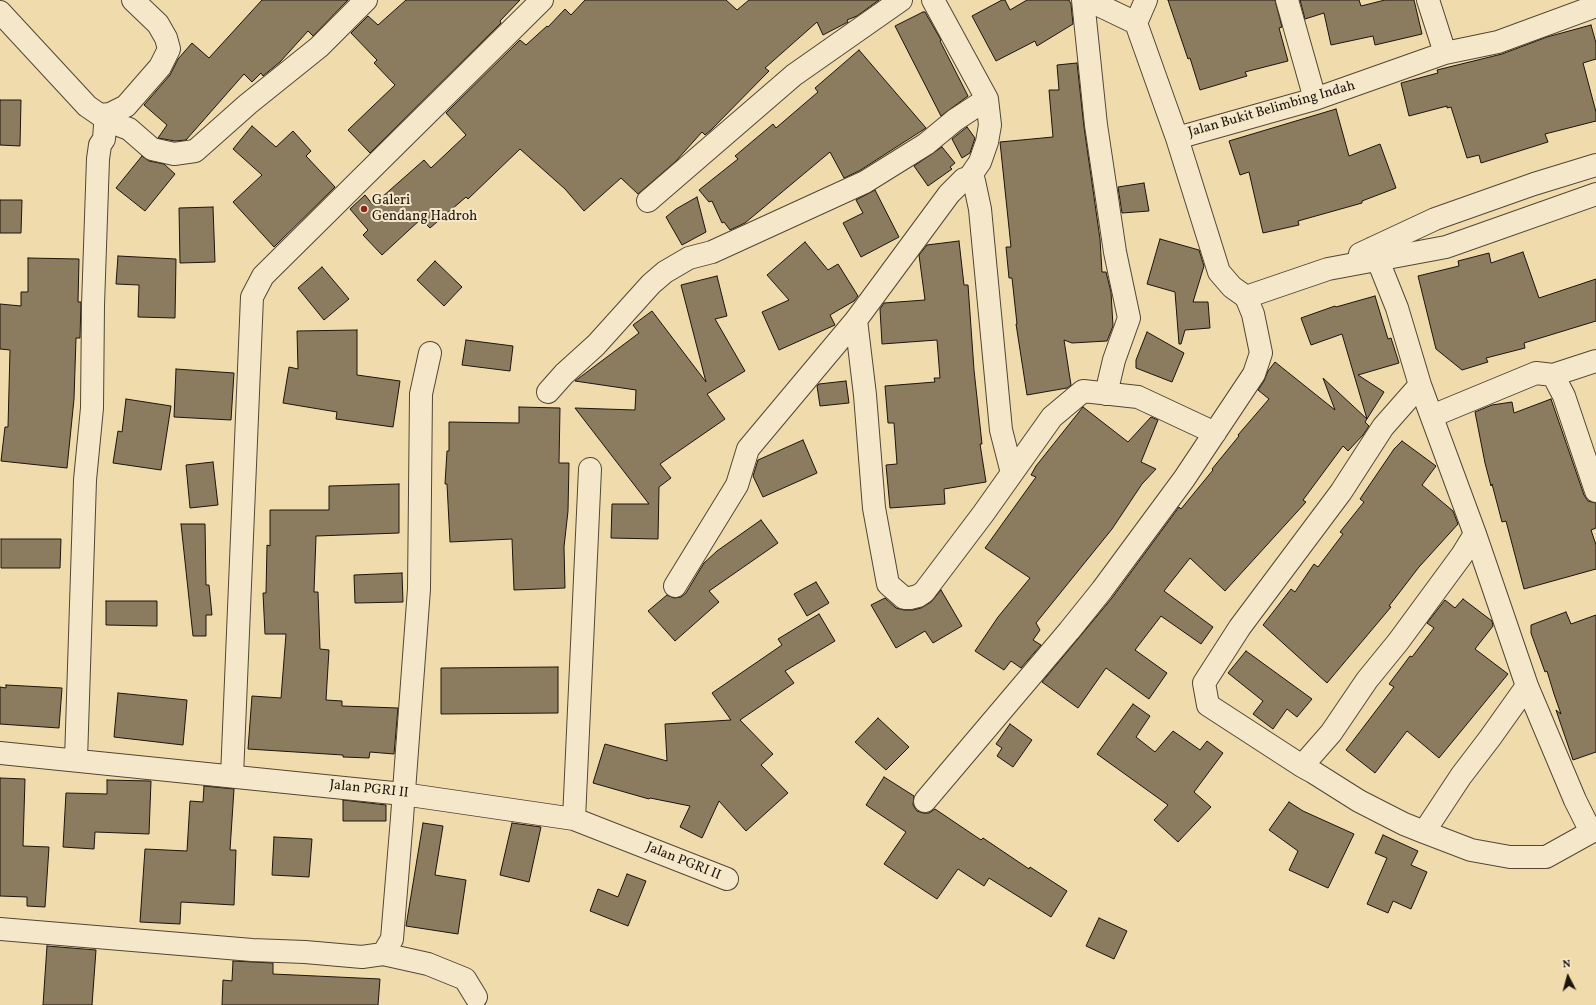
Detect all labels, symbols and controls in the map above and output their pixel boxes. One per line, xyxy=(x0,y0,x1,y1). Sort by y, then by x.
street label: Jalan Bukit Belimbing Indah xyxy=(1187,78,1357,142)
place label: Galeri Gendang Hadroh xyxy=(372,193,477,226)
marker: Galeri Gendang Hadroh xyxy=(359,204,369,214)
street label: Jalan PGRI II xyxy=(329,777,409,803)
street label: Jalan PGRI II xyxy=(643,839,723,885)
north arrow xyxy=(1548,957,1588,997)
text: N xyxy=(1562,957,1571,972)

